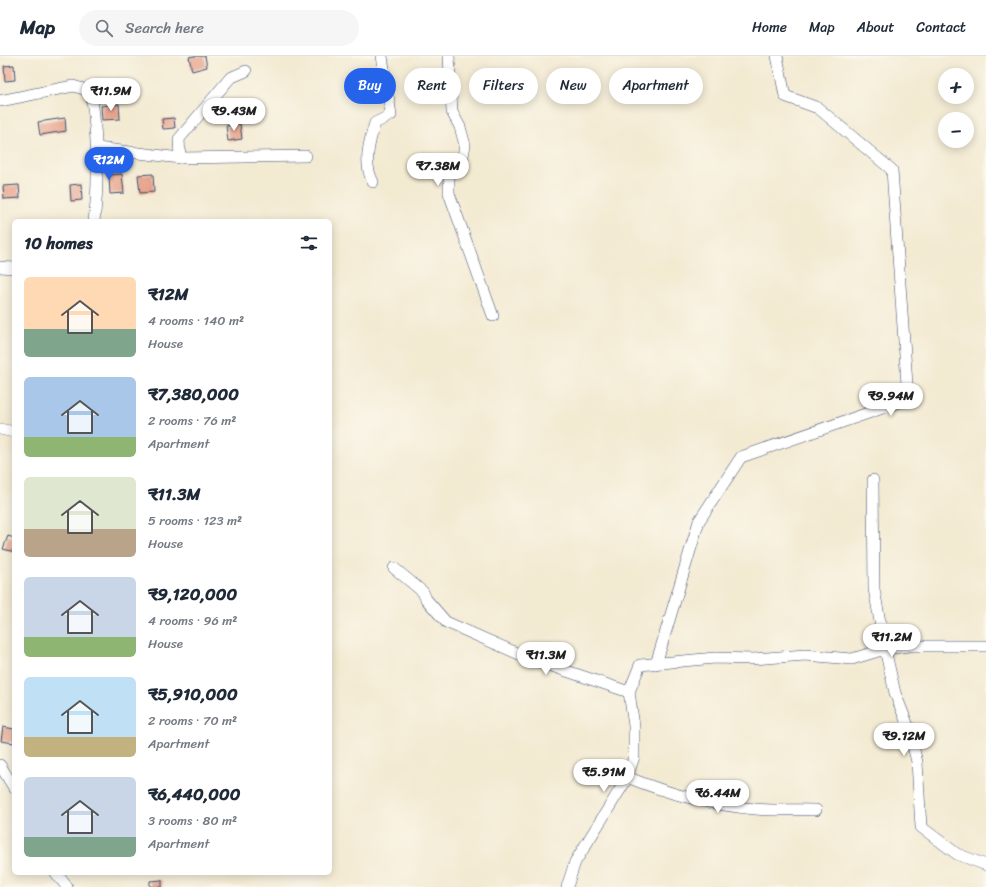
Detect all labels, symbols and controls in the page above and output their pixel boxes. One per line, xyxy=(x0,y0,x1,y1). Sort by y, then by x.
search box xyxy=(79,10,359,46)
text: Map xyxy=(20,11,55,44)
text: Search here xyxy=(125,15,204,41)
text: Home xyxy=(752,15,787,40)
text: Map xyxy=(809,15,835,40)
text: About xyxy=(857,15,894,40)
text: Contact xyxy=(916,15,966,40)
icon: search xyxy=(93,17,115,39)
chip: Buy xyxy=(344,68,396,104)
chip: Rent xyxy=(404,68,461,104)
chip: Filters xyxy=(469,68,538,104)
chip: New xyxy=(546,68,601,104)
chip: Apartment xyxy=(609,68,703,104)
map controls xyxy=(938,68,974,148)
button: + xyxy=(938,68,974,104)
pin: ₹11.9M xyxy=(78,78,144,112)
text: ₹11.9M xyxy=(91,79,131,102)
pin: ₹9.43M xyxy=(201,98,267,132)
text: ₹9.43M xyxy=(211,99,257,122)
button: − xyxy=(938,112,974,148)
pin: ₹12M xyxy=(85,147,133,181)
text: ₹12M xyxy=(94,148,124,171)
pin: ₹7.38M xyxy=(405,153,471,187)
text: ₹7.38M xyxy=(416,154,460,177)
text: 10 homes xyxy=(24,228,93,258)
icon: filters xyxy=(298,232,320,254)
text: ₹12M xyxy=(148,279,189,309)
icon: home xyxy=(56,293,104,341)
text: 4 rooms · 140 m² xyxy=(148,309,244,332)
text: House xyxy=(148,332,183,355)
text: ₹7,380,000 xyxy=(148,379,239,409)
pin: ₹9.94M xyxy=(858,383,924,417)
text: ₹9.94M xyxy=(868,384,914,407)
icon: home xyxy=(56,393,104,441)
text: 2 rooms · 76 m² xyxy=(148,409,236,432)
text: Apartment xyxy=(148,432,209,455)
text: ₹11.3M xyxy=(148,479,200,509)
icon: home xyxy=(56,493,104,541)
text: 5 rooms · 123 m² xyxy=(148,509,242,532)
text: House xyxy=(148,532,183,555)
text: ₹9,120,000 xyxy=(148,579,237,609)
icon: home xyxy=(56,593,104,641)
text: 4 rooms · 96 m² xyxy=(148,609,237,632)
pin: ₹11.2M xyxy=(859,624,925,658)
text: ₹11.2M xyxy=(872,625,912,648)
text: House xyxy=(148,632,183,655)
pin: ₹11.3M xyxy=(513,642,579,676)
text: ₹11.3M xyxy=(526,643,566,666)
text: ₹5,910,000 xyxy=(148,679,238,709)
icon: home xyxy=(56,693,104,741)
text: 2 rooms · 70 m² xyxy=(148,709,237,732)
pin: ₹9.12M xyxy=(871,723,937,757)
text: ₹9.12M xyxy=(883,724,925,747)
text: Apartment xyxy=(148,732,209,755)
pin: ₹5.91M xyxy=(571,759,637,793)
text: ₹5.91M xyxy=(582,760,626,783)
text: ₹6,440,000 xyxy=(148,779,241,809)
pin: ₹6.44M xyxy=(685,780,751,814)
text: ₹6.44M xyxy=(695,781,741,804)
icon: home xyxy=(56,793,104,841)
text: 3 rooms · 80 m² xyxy=(148,809,237,832)
text: Apartment xyxy=(148,832,209,855)

